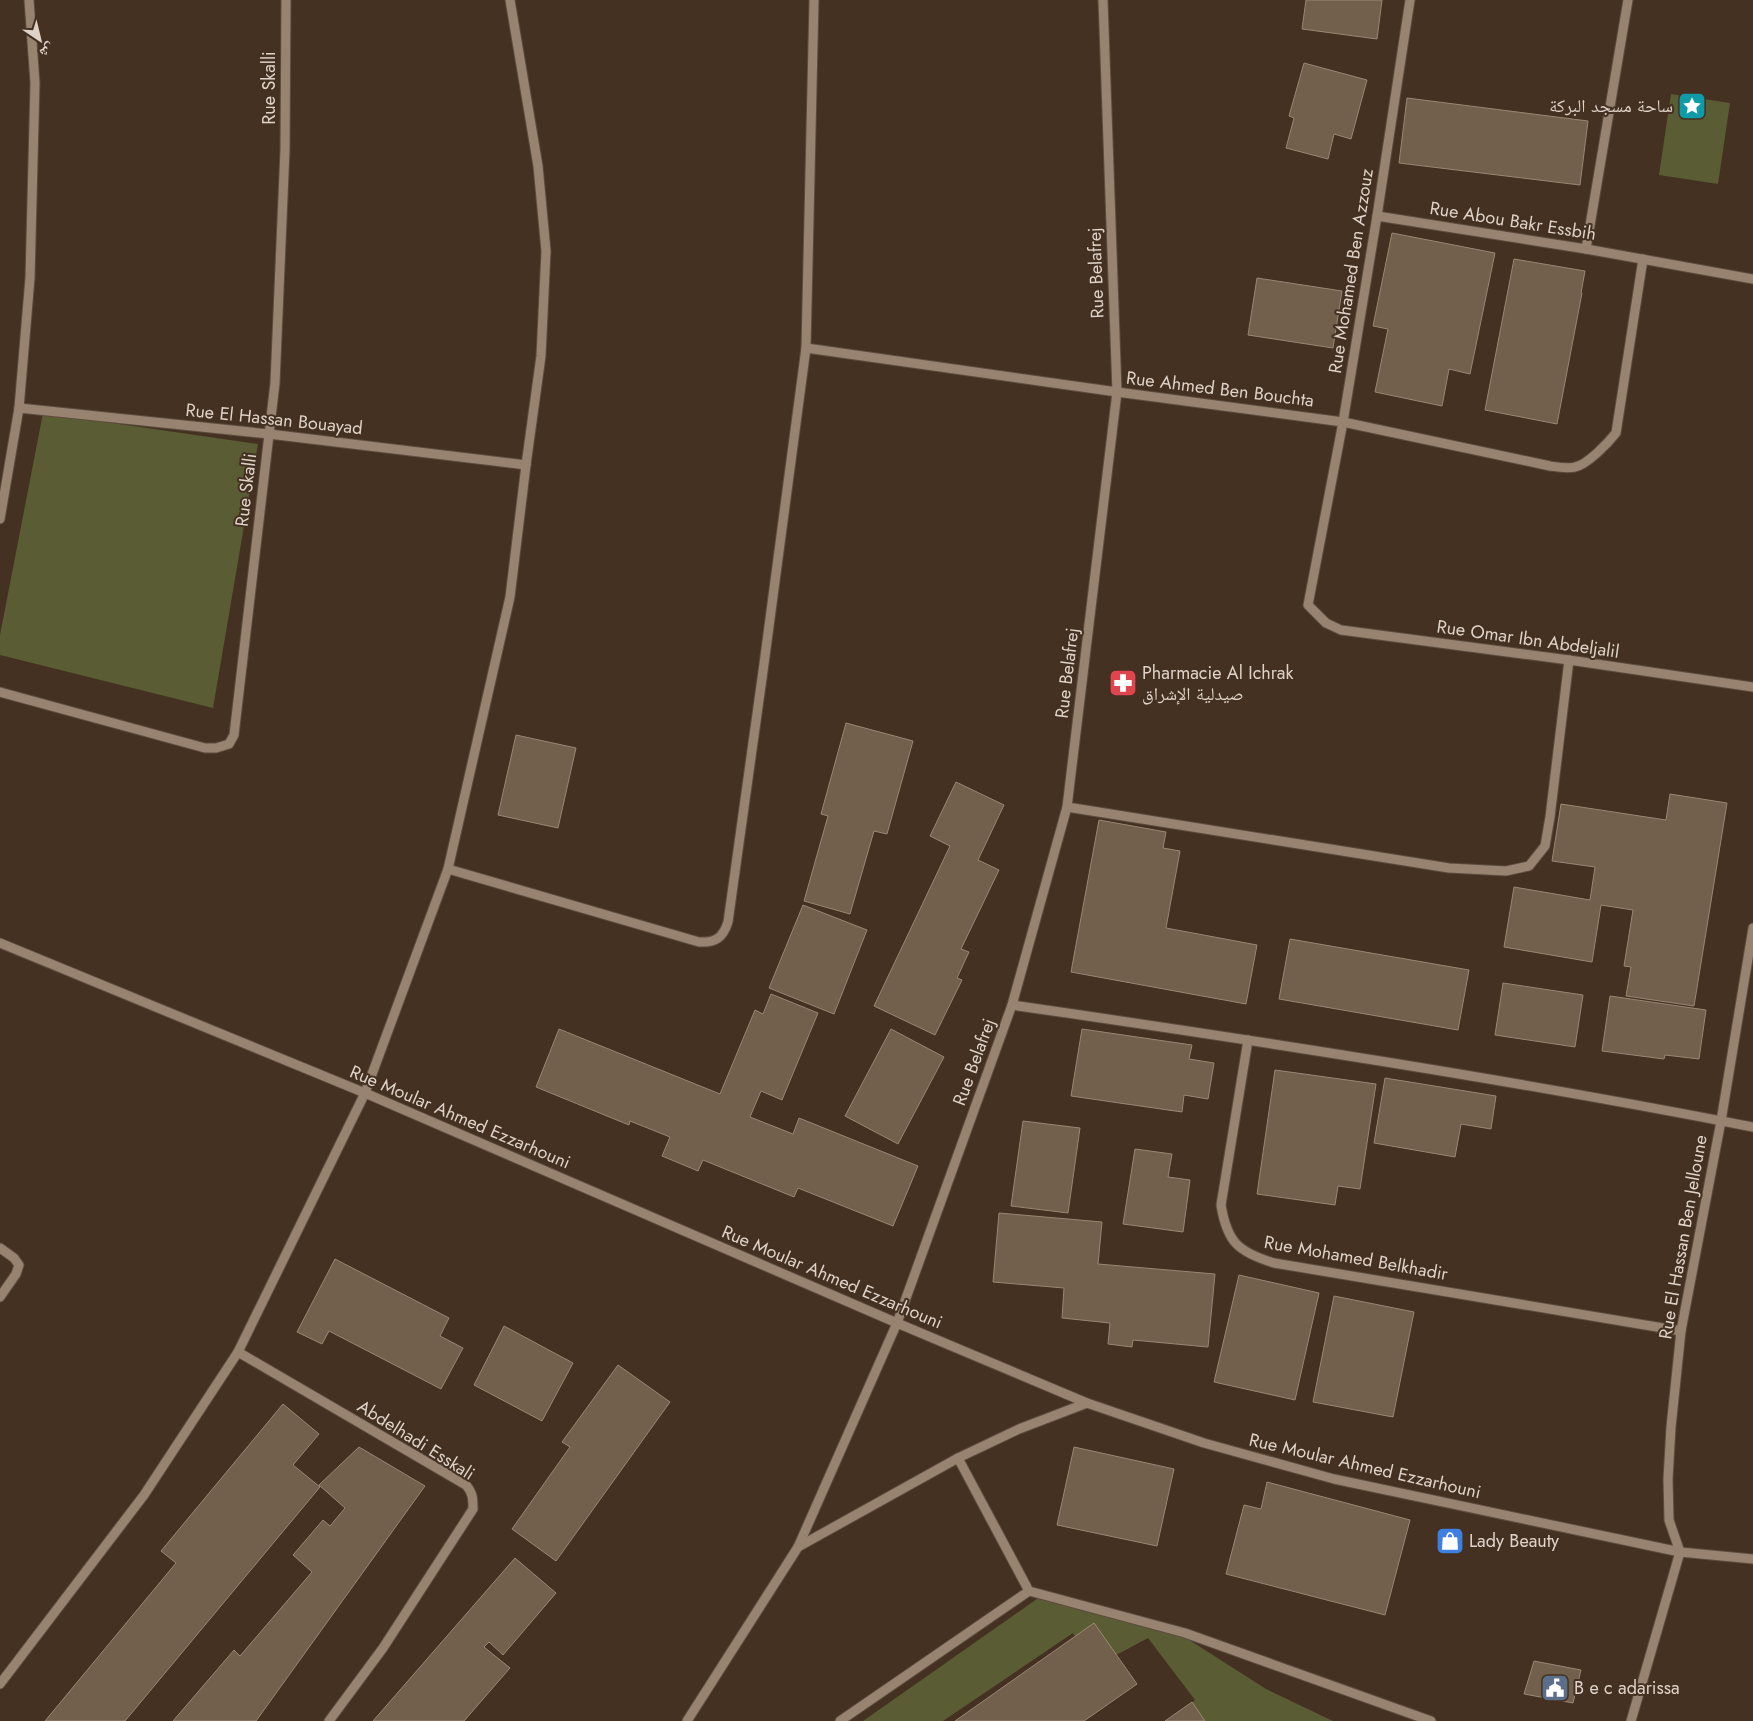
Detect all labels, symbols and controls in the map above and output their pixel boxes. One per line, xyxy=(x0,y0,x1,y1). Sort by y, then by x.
north arrow xyxy=(15,15,65,65)
text: ش xyxy=(36,38,59,63)
street label: Rue Skalli xyxy=(256,51,282,125)
place icon: ساحة مسجد البركة xyxy=(1677,91,1707,121)
place label: ساحة مسجد البركة xyxy=(1549,93,1673,119)
street label: Rue Mohamed Ben Azzouz xyxy=(1322,166,1380,375)
street label: Rue Abou Bakr Essbih xyxy=(1428,195,1598,247)
street label: Rue Belafrej xyxy=(1081,227,1111,319)
street label: Rue Ahmed Ben Bouchta xyxy=(1125,365,1315,413)
street label: Rue El Hassan Bouayad xyxy=(184,397,364,441)
street label: Rue Skalli xyxy=(229,452,263,528)
street label: Rue Omar Ibn Abdeljalil xyxy=(1435,613,1621,665)
street label: Rue Belafrej xyxy=(1049,626,1085,720)
place label: Pharmacie Al Ichrak صيدلية الإشراق xyxy=(1142,660,1294,707)
pharmacy icon: Pharmacie Al Ichrak صيدلية الإشراق xyxy=(1108,668,1138,698)
street label: Rue Belafrej xyxy=(946,1015,1002,1109)
street label: Rue Moular Ahmed Ezzarhouni xyxy=(346,1059,574,1175)
street label: Rue El Hassan Ben Jelloune xyxy=(1652,1133,1714,1341)
street label: Rue Moular Ahmed Ezzarhouni xyxy=(718,1219,946,1335)
street label: Rue Mohamed Belkhadir xyxy=(1262,1229,1451,1287)
street label: Abdelhadi Esskali xyxy=(352,1393,480,1487)
street label: Rue Moular Ahmed Ezzarhouni xyxy=(1246,1427,1484,1505)
shop icon: Lady Beauty xyxy=(1435,1526,1465,1556)
place label: Lady Beauty xyxy=(1469,1528,1559,1554)
public building icon: B e c adarissa xyxy=(1540,1673,1570,1703)
place label: B e c adarissa xyxy=(1574,1675,1680,1701)

